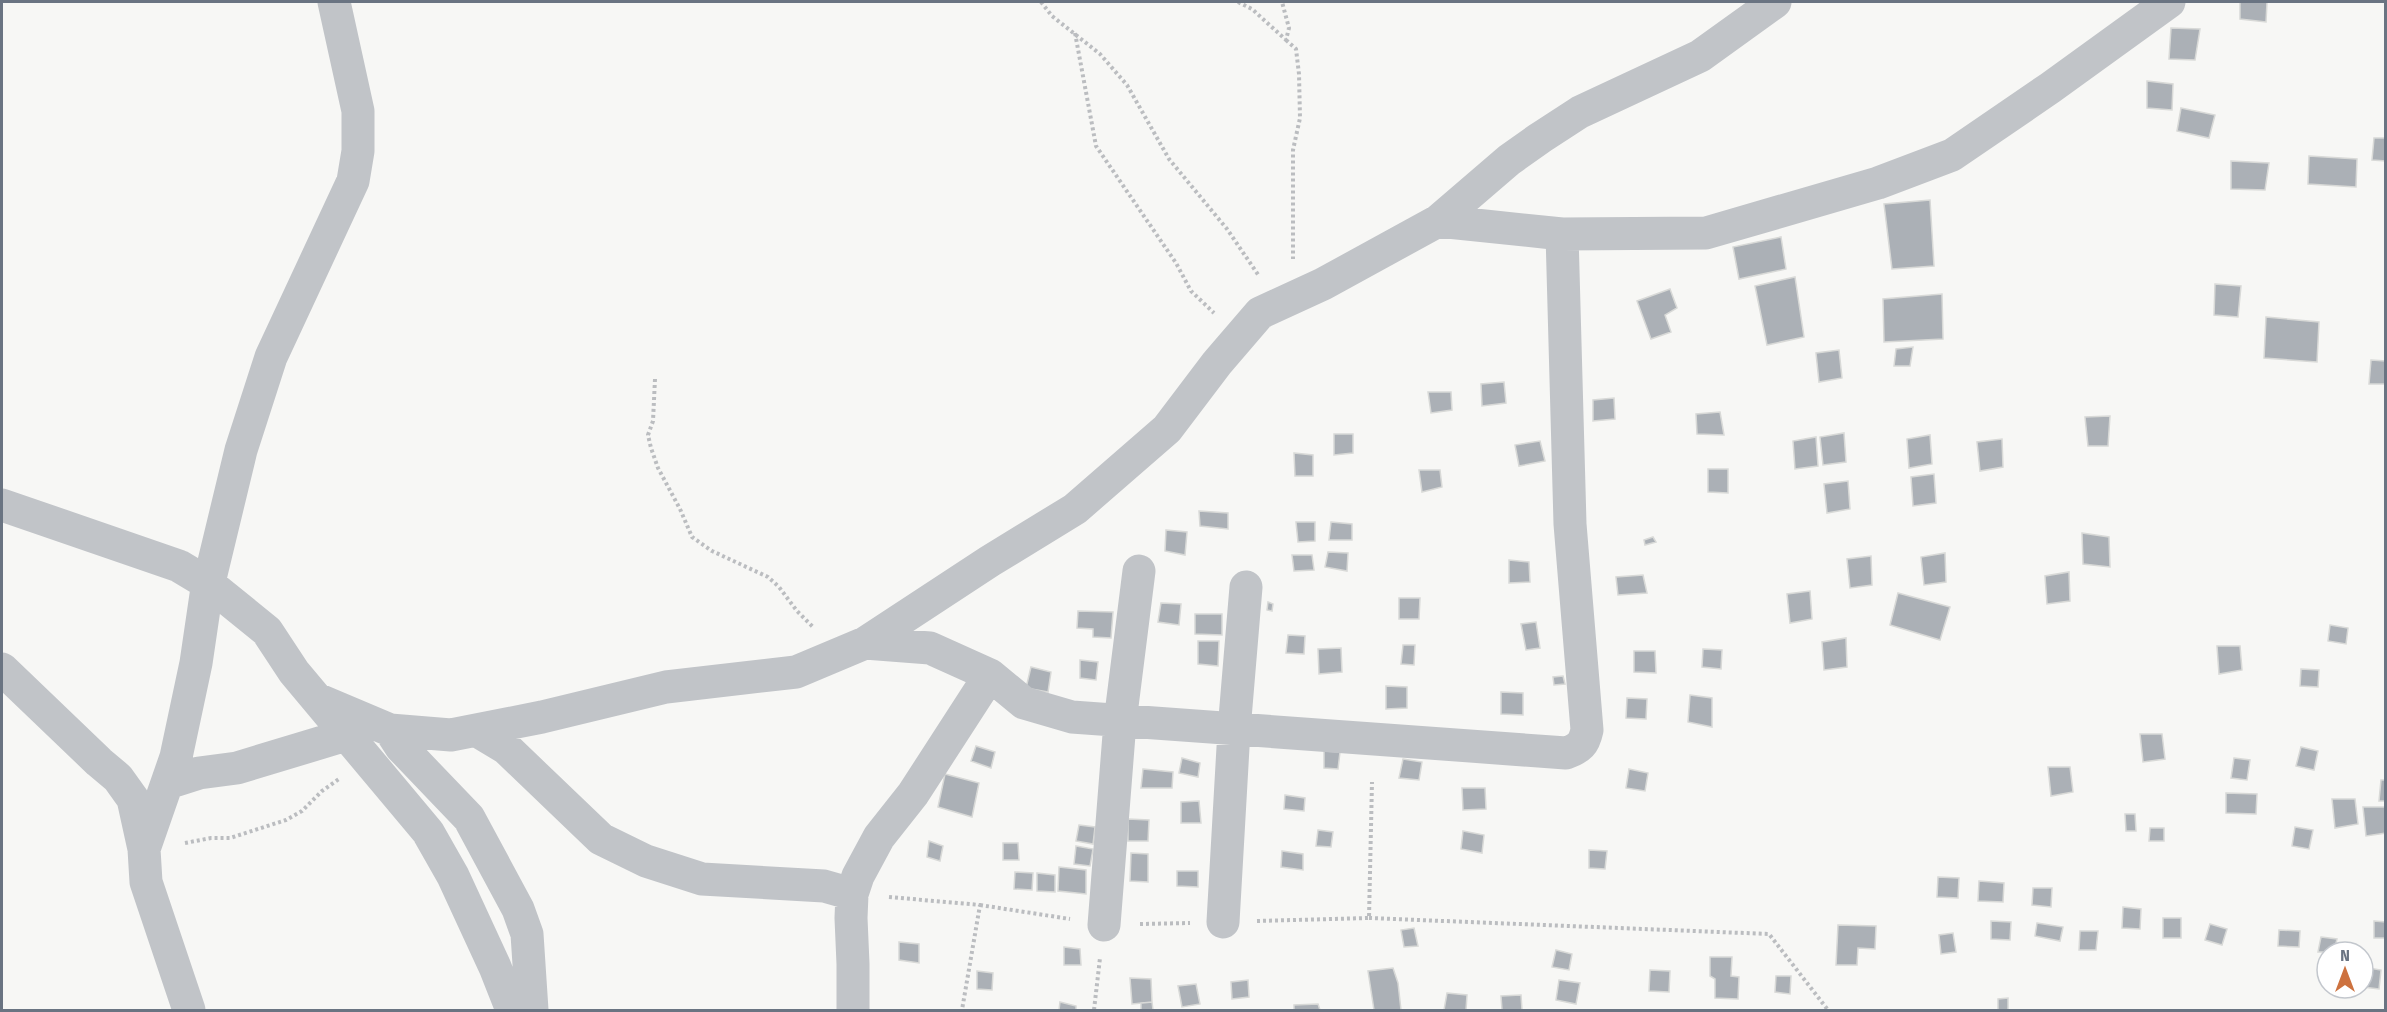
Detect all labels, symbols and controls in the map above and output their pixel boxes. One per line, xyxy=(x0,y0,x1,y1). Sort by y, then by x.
north arrow xyxy=(2315,940,2375,1000)
text: N xyxy=(2340,946,2350,965)

